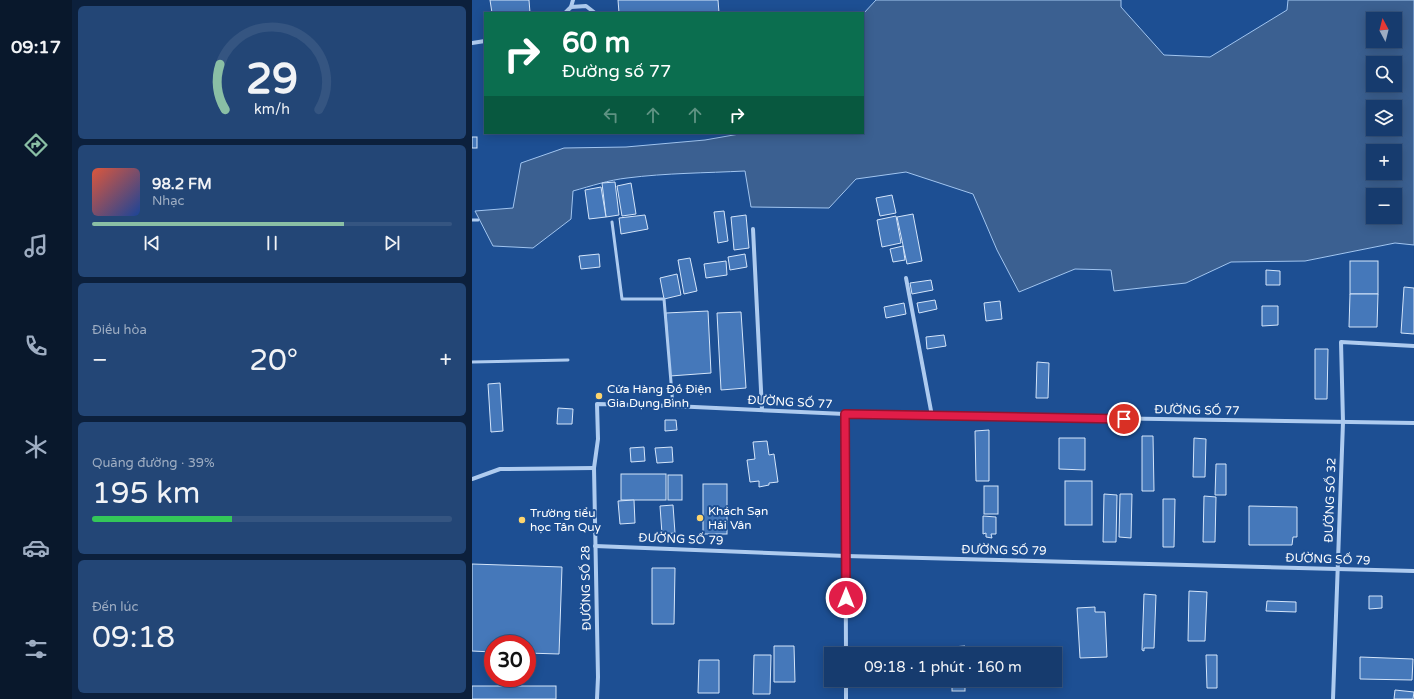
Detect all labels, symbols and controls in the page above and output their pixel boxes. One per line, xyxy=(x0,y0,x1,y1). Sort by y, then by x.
north arrow xyxy=(1366,12,1402,48)
map controls xyxy=(1366,12,1402,224)
text: 60 m xyxy=(562,26,630,60)
icon: right xyxy=(496,28,548,80)
text: 09:17 xyxy=(11,36,61,58)
text: 29 xyxy=(246,55,298,105)
button: search xyxy=(1366,56,1402,92)
text: Đường số 77 xyxy=(562,60,671,82)
button: layers xyxy=(1366,100,1402,136)
text: km/h xyxy=(254,101,290,118)
icon: left xyxy=(600,104,622,126)
icon: ahead xyxy=(642,104,664,126)
icon: ahead xyxy=(684,104,706,126)
icon: right xyxy=(726,104,748,126)
icon: directions xyxy=(22,131,50,159)
button: + xyxy=(1366,144,1402,180)
text: 98.2 FM xyxy=(152,175,212,193)
button: − xyxy=(1366,188,1402,224)
text: Nhạc xyxy=(152,193,184,209)
icon: music xyxy=(22,232,50,260)
icon: previous xyxy=(141,232,163,254)
icon: pause xyxy=(261,232,283,254)
icon: next xyxy=(381,232,403,254)
text: Điều hòa xyxy=(92,322,147,338)
icon: phone xyxy=(22,332,50,360)
text: 20° xyxy=(249,342,298,379)
text: − xyxy=(92,347,108,373)
text: + xyxy=(440,347,452,373)
place label: Cửa Hàng Đồ Điện Gia Dụng Bình xyxy=(607,382,712,410)
marker: Cửa Hàng Đồ Điện Gia Dụng Bình xyxy=(594,391,604,401)
street label: ĐƯỜNG SỐ 77 xyxy=(747,393,833,411)
pin xyxy=(1107,402,1141,436)
street label: ĐƯỜNG SỐ 77 xyxy=(1154,402,1240,418)
icon: arrive xyxy=(1113,408,1135,430)
icon: climate xyxy=(22,433,50,461)
text: Quãng đường · 39% xyxy=(92,455,215,471)
street label: ĐƯỜNG SỐ 32 xyxy=(1322,457,1338,543)
text: 195 km xyxy=(92,475,200,512)
place label: Khách Sạn Hải Vân xyxy=(708,504,768,532)
place label: Trường tiểu học Tân Quy xyxy=(530,506,602,534)
marker: Khách Sạn Hải Vân xyxy=(695,513,705,523)
marker: Trường tiểu học Tân Quy xyxy=(517,515,527,525)
street label: ĐƯỜNG SỐ 79 xyxy=(638,531,724,547)
icon: car xyxy=(22,534,50,562)
street label: ĐƯỜNG SỐ 79 xyxy=(961,542,1047,558)
street label: ĐƯỜNG SỐ 28 xyxy=(578,545,594,631)
street label: ĐƯỜNG SỐ 79 xyxy=(1285,551,1371,567)
position arrow xyxy=(825,577,867,619)
text: Đến lúc xyxy=(92,599,138,615)
text: 09:18 xyxy=(92,619,175,656)
icon: filters xyxy=(22,635,50,663)
speed limit sign: 30 xyxy=(484,635,536,687)
text: 09:18 · 1 phút · 160 m xyxy=(864,658,1022,676)

